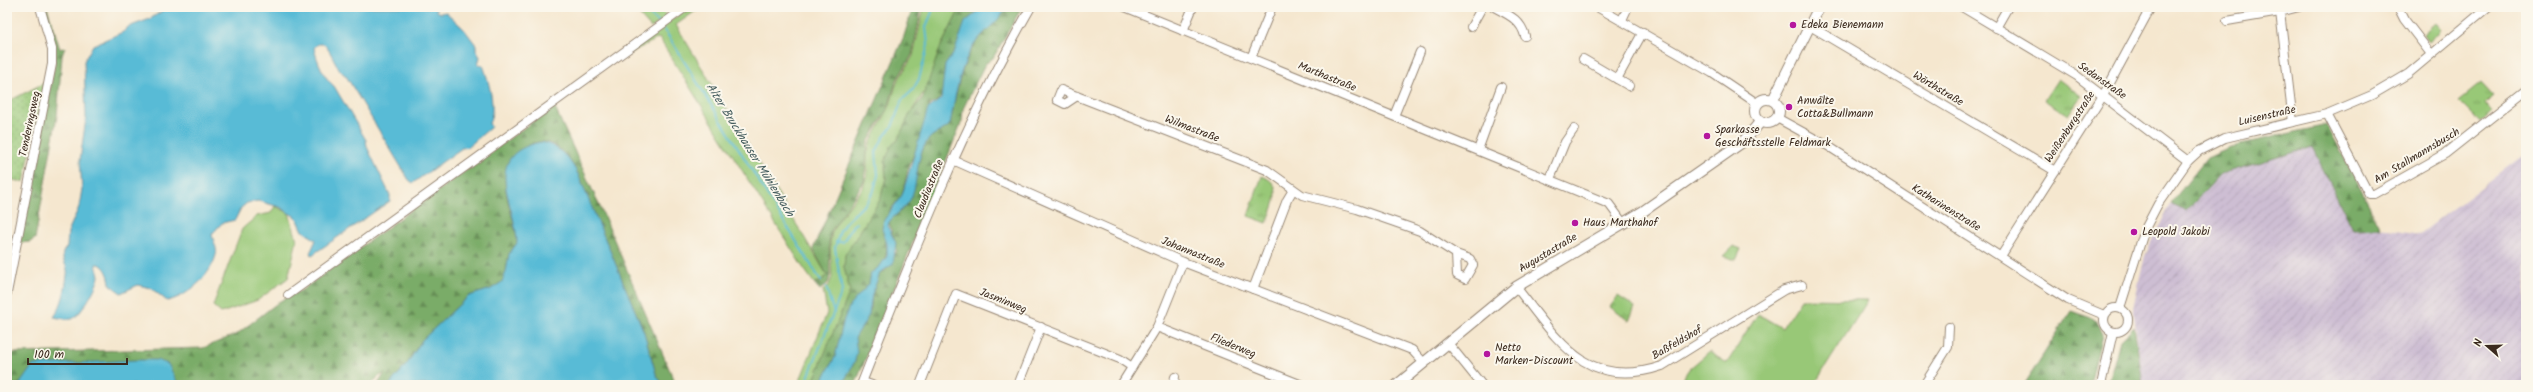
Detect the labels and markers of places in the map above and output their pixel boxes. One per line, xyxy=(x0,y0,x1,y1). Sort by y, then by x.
place label: Edeka Bienemann xyxy=(1801,16,1884,34)
marker: Edeka Bienemann xyxy=(1788,20,1798,30)
place label: Anwälte Cotta&Bullmann xyxy=(1797,92,1873,123)
marker: Anwälte Cotta&Bullmann xyxy=(1784,102,1794,112)
place label: Sparkasse Geschäftsstelle Feldmark xyxy=(1715,121,1832,152)
marker: Sparkasse Geschäftsstelle Feldmark xyxy=(1702,131,1712,141)
place label: Haus Marthahof xyxy=(1583,214,1660,232)
marker: Haus Marthahof xyxy=(1570,218,1580,228)
place label: Leopold Jakobi xyxy=(2142,223,2210,241)
marker: Leopold Jakobi xyxy=(2129,227,2139,237)
place label: Netto Marken-Discount xyxy=(1495,339,1574,370)
marker: Netto Marken-Discount xyxy=(1482,349,1492,359)

